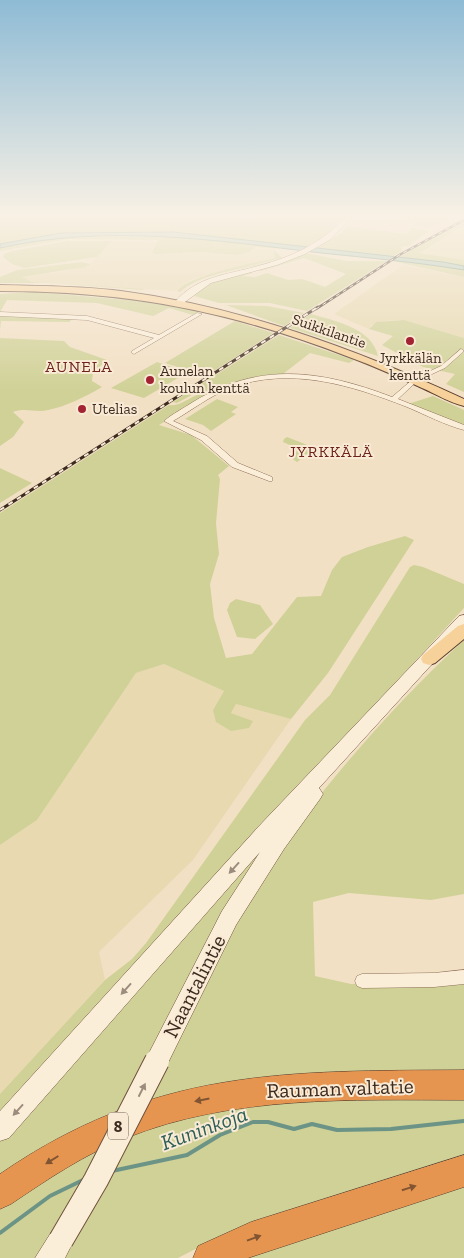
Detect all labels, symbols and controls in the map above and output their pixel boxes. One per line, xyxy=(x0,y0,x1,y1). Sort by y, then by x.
street label: Suikkilantie xyxy=(290,310,368,352)
marker: Jyrkkälän kenttä xyxy=(404,335,416,347)
place label: Jyrkkälän kenttä xyxy=(378,349,442,384)
district label: AUNELA xyxy=(45,357,113,376)
place label: Aunelan koulun kenttä xyxy=(160,362,250,397)
marker: Aunelan koulun kenttä xyxy=(144,374,156,386)
place label: Utelias xyxy=(92,400,137,418)
marker: Utelias xyxy=(76,403,88,415)
district label: JYRKKÄLÄ xyxy=(289,442,373,461)
one-way arrow xyxy=(229,861,240,874)
street label: Naantalintie xyxy=(157,930,231,1042)
one-way arrow xyxy=(120,982,132,994)
street label: Rauman valtatie xyxy=(266,1073,414,1103)
one-way arrow xyxy=(138,1083,146,1097)
one-way arrow xyxy=(193,1097,209,1105)
water label: Kuninkoja xyxy=(157,1100,251,1156)
one-way arrow xyxy=(12,1103,23,1116)
road number: 8 xyxy=(108,1112,128,1140)
one-way arrow xyxy=(45,1155,58,1164)
one-way arrow xyxy=(401,1184,416,1192)
one-way arrow xyxy=(247,1234,262,1242)

